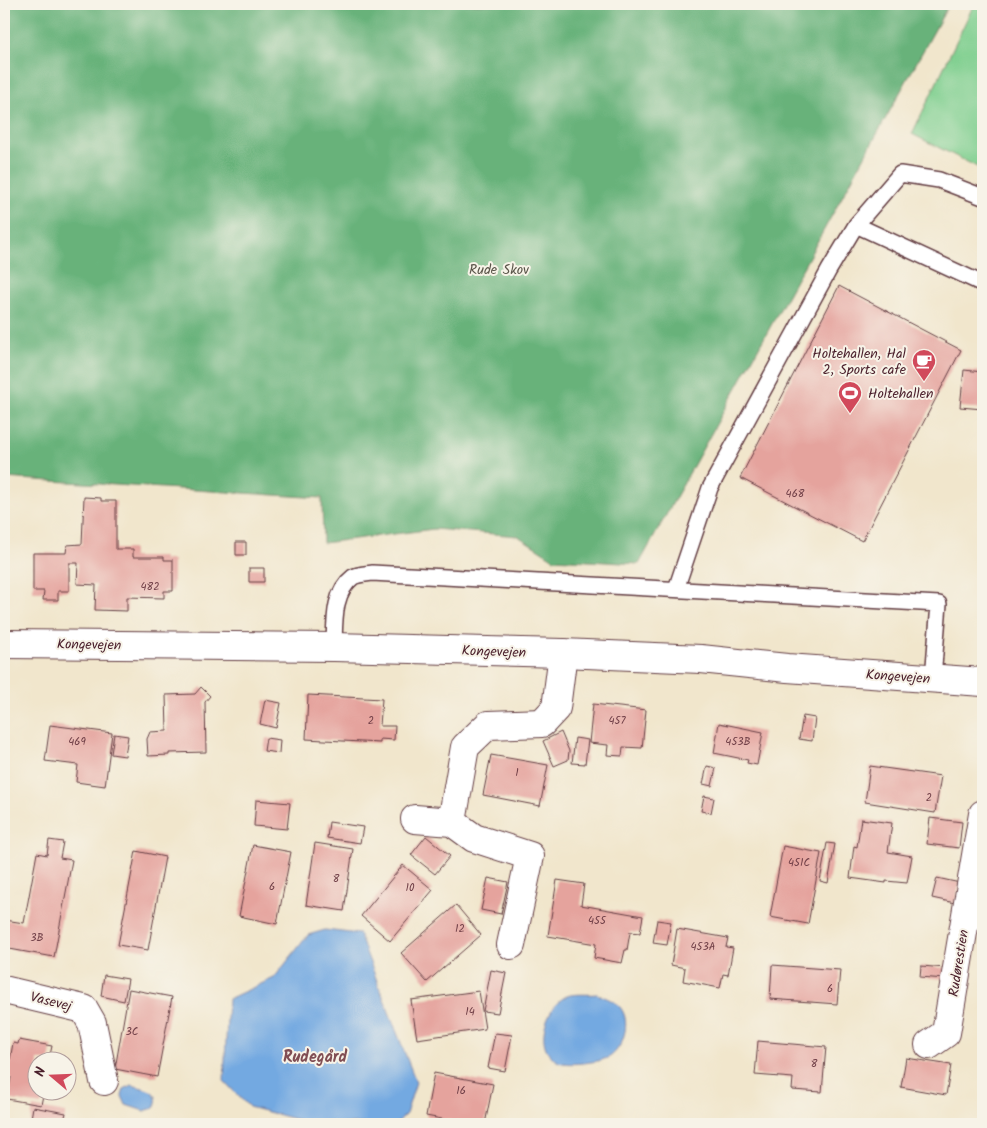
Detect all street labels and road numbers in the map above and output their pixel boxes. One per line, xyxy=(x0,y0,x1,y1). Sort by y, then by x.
street label: Kongevejen xyxy=(57,633,121,657)
street label: Kongevejen xyxy=(461,640,527,664)
street label: Kongevejen xyxy=(865,664,931,690)
street label: Rudørestien xyxy=(943,928,975,998)
street label: Vasevej xyxy=(28,986,74,1018)

